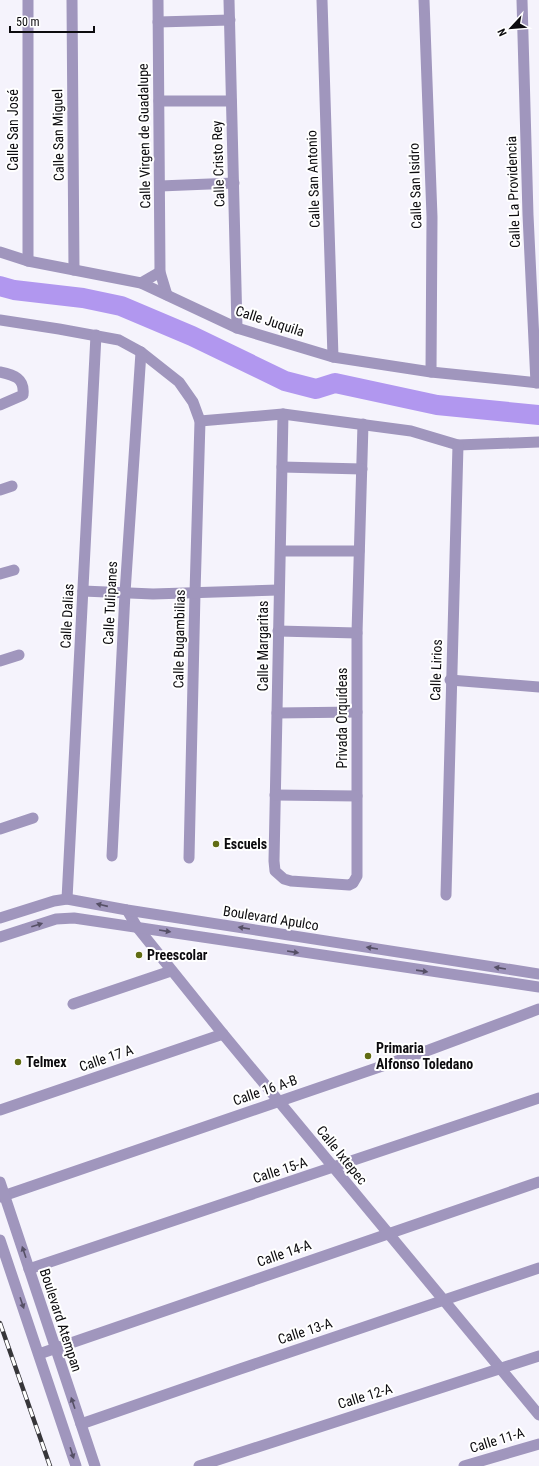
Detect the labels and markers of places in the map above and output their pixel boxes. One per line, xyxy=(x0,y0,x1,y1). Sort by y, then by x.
place label: Escuels xyxy=(224,836,267,852)
marker: Escuels xyxy=(211,839,221,849)
place label: Preescolar xyxy=(147,947,208,963)
marker: Preescolar xyxy=(134,950,144,960)
place label: Primaria Alfonso Toledano xyxy=(376,1040,473,1072)
marker: Primaria Alfonso Toledano xyxy=(363,1051,373,1061)
place label: Telmex xyxy=(26,1054,67,1070)
marker: Telmex xyxy=(13,1057,23,1067)

